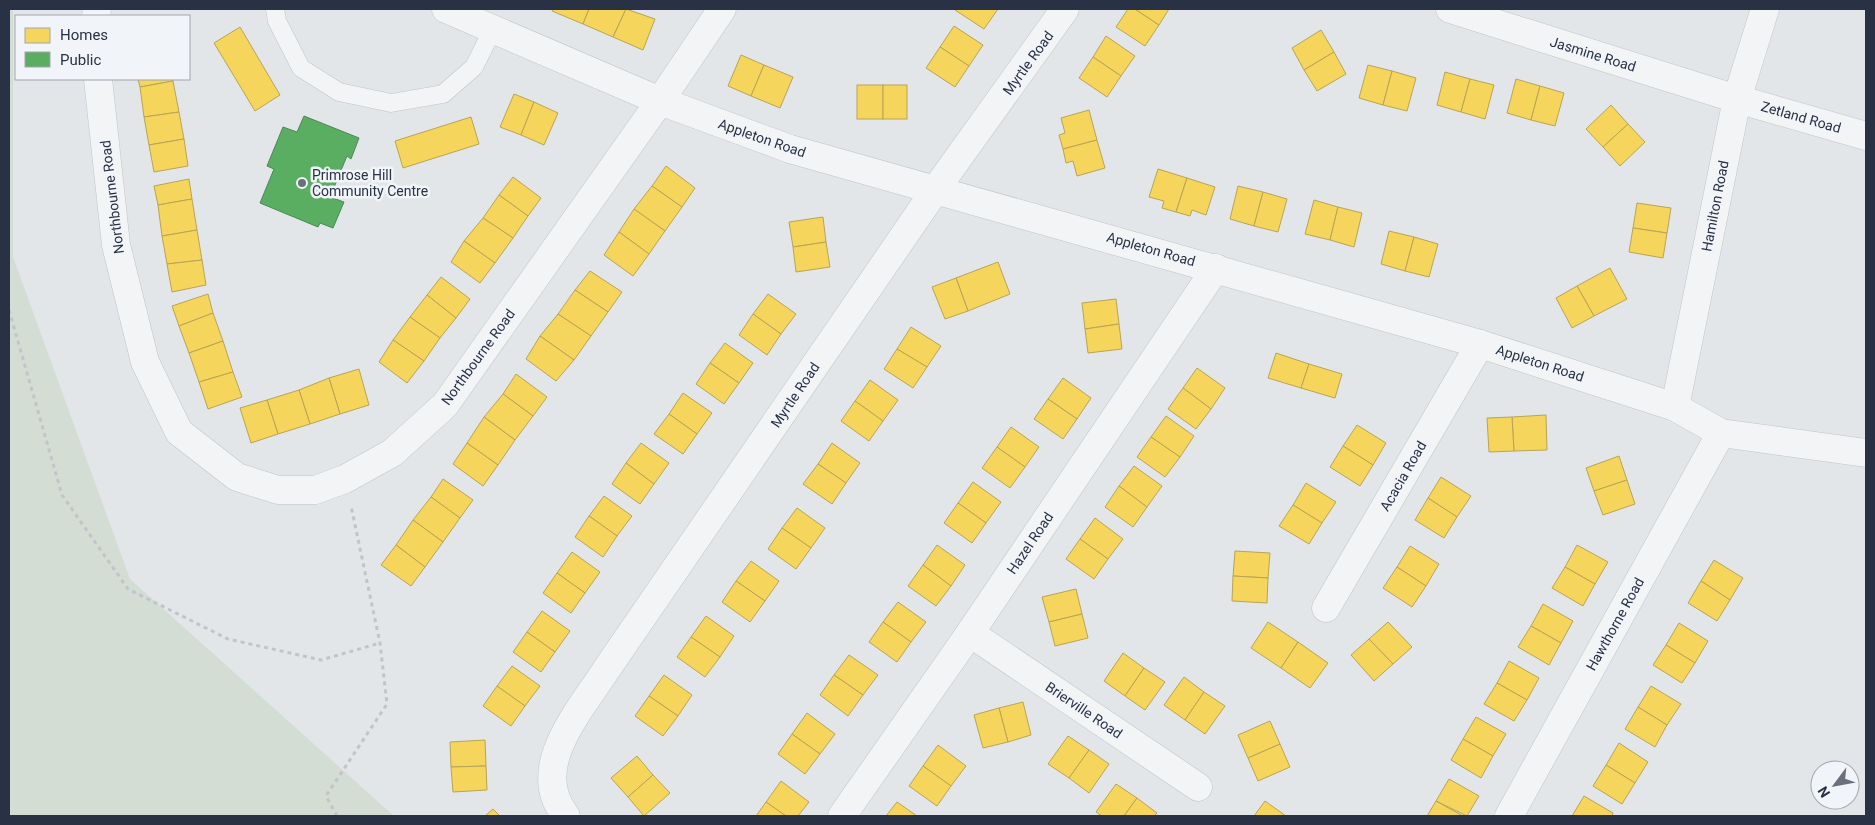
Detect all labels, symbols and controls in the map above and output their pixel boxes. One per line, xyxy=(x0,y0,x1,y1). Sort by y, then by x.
legend xyxy=(15,15,190,80)
text: Homes xyxy=(60,26,108,44)
street label: Myrtle Road xyxy=(1000,28,1056,98)
street label: Jasmine Road xyxy=(1548,33,1638,75)
text: Public xyxy=(60,51,101,69)
street label: Zetland Road xyxy=(1759,98,1843,136)
street label: Appleton Road xyxy=(716,116,808,160)
street label: Northbourne Road xyxy=(97,139,127,255)
street label: Hamilton Road xyxy=(1698,159,1732,253)
place label: Primrose Hill Community Centre xyxy=(312,167,428,199)
marker: Primrose Hill Community Centre xyxy=(296,177,308,189)
street label: Appleton Road xyxy=(1105,229,1197,269)
street label: Northbourne Road xyxy=(438,306,518,408)
street label: Appleton Road xyxy=(1494,341,1586,385)
street label: Myrtle Road xyxy=(767,359,823,431)
street label: Acacia Road xyxy=(1377,438,1429,514)
street label: Hazel Road xyxy=(1004,509,1056,577)
street label: Hawthorne Road xyxy=(1583,575,1647,673)
street label: Brierville Road xyxy=(1043,678,1125,742)
north arrow xyxy=(1810,760,1860,810)
text: N xyxy=(1815,783,1833,800)

